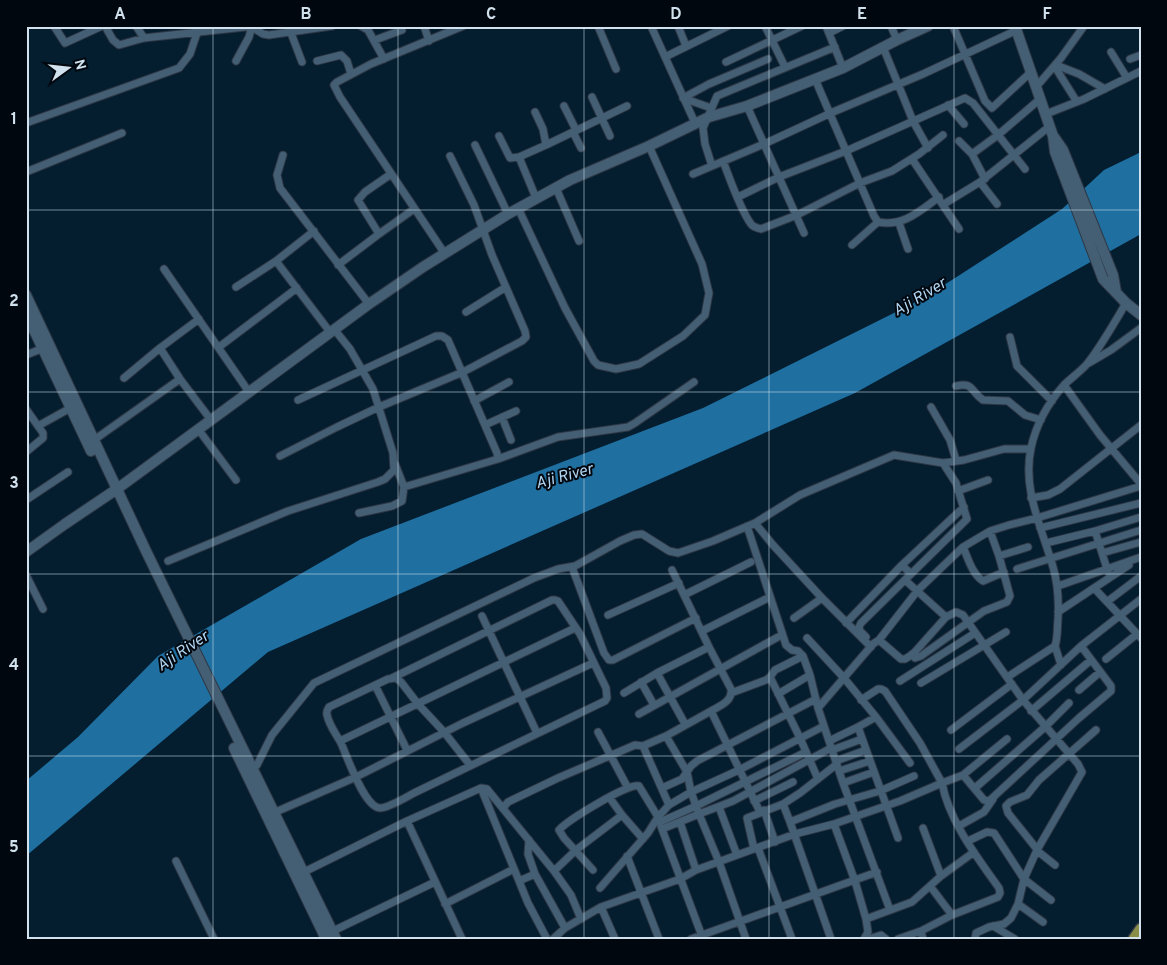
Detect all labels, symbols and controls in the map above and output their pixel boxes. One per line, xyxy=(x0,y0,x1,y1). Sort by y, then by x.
text: A xyxy=(114,5,126,25)
text: B xyxy=(300,5,312,25)
text: C xyxy=(486,5,496,25)
text: D xyxy=(670,5,682,25)
text: E xyxy=(857,5,867,25)
text: F xyxy=(1042,5,1052,25)
north arrow xyxy=(42,42,92,92)
text: N xyxy=(70,58,89,72)
text: 1 xyxy=(11,110,17,130)
water label: Aji River xyxy=(890,273,952,321)
text: 2 xyxy=(9,292,19,312)
water label: Aji River xyxy=(533,459,597,494)
text: 3 xyxy=(9,474,19,494)
water label: Aji River xyxy=(153,626,215,676)
text: 4 xyxy=(9,656,19,676)
text: 5 xyxy=(9,838,19,858)

